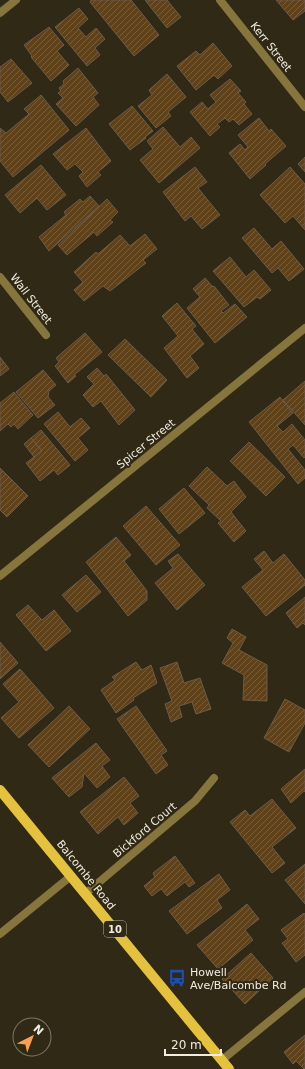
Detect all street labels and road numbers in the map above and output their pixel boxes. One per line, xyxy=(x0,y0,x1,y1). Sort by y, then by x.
street label: Kerr Street xyxy=(248,20,295,75)
street label: Wall Street xyxy=(7,271,55,327)
street label: Spicer Street xyxy=(114,416,178,471)
street label: Bickford Court xyxy=(111,799,180,860)
street label: Balcombe Road xyxy=(54,838,118,912)
road number: 10 xyxy=(104,921,126,937)

